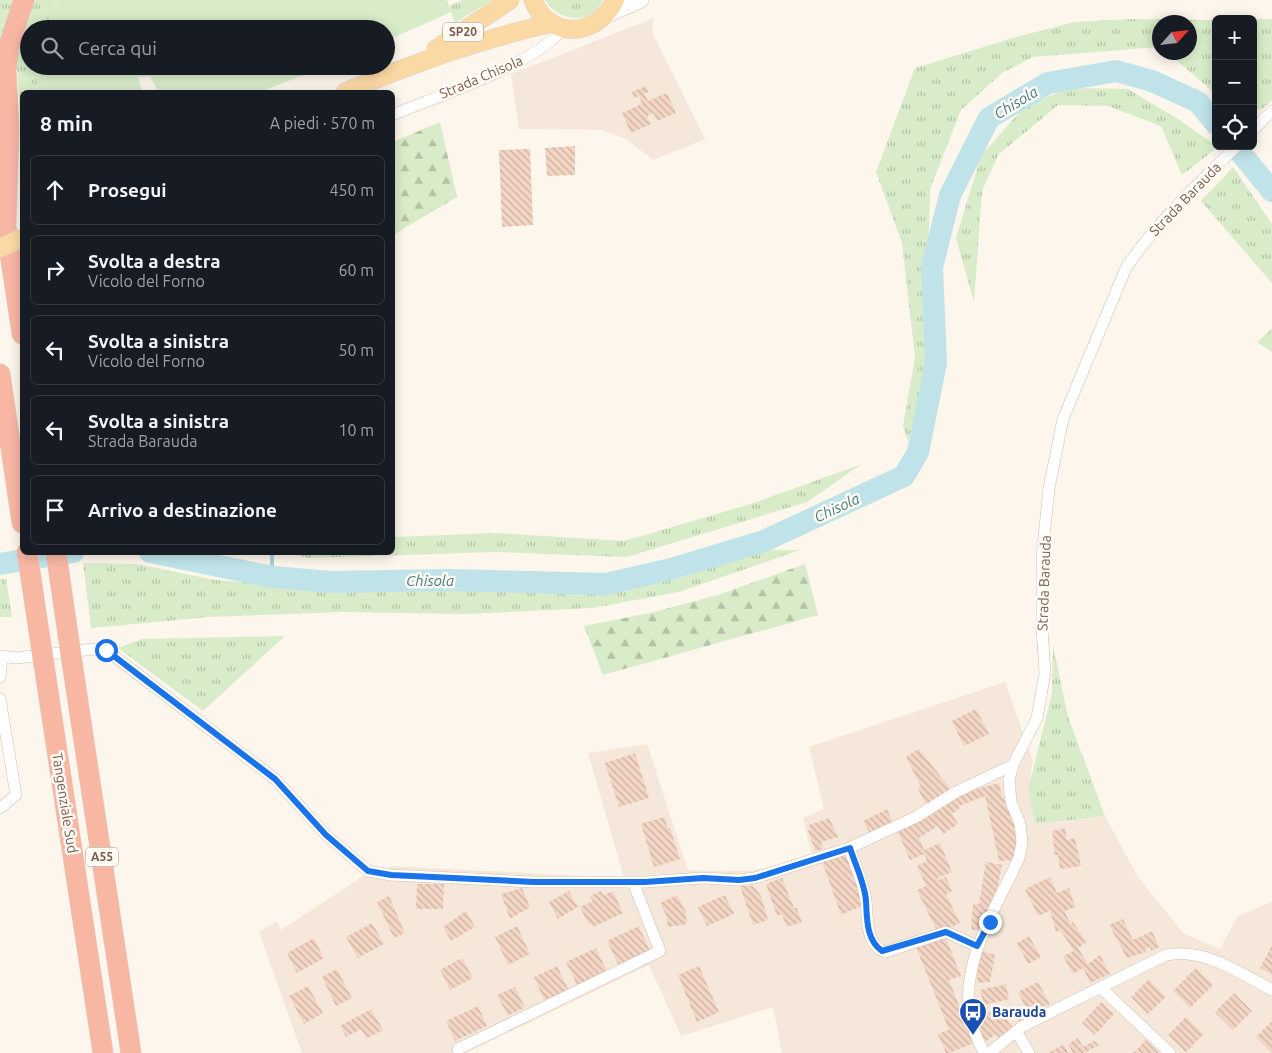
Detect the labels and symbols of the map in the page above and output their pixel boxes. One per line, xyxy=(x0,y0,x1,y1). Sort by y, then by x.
north arrow xyxy=(1152,15,1197,60)
road number: SP20 xyxy=(443,22,483,42)
street label: Strada Chisola xyxy=(437,52,525,102)
water label: Chisola xyxy=(991,83,1041,122)
street label: Strada Barauda xyxy=(1146,159,1224,239)
water label: Chisola xyxy=(811,490,862,525)
street label: Strada Barauda xyxy=(1034,535,1054,631)
water label: Chisola xyxy=(406,572,454,589)
route start xyxy=(95,639,118,662)
street label: Tangenziale Sud xyxy=(49,752,81,854)
road number: A55 xyxy=(86,848,118,866)
route end xyxy=(979,911,1002,934)
bus stop icon: Barauda xyxy=(958,997,988,1036)
place label: Barauda xyxy=(992,1004,1046,1020)

